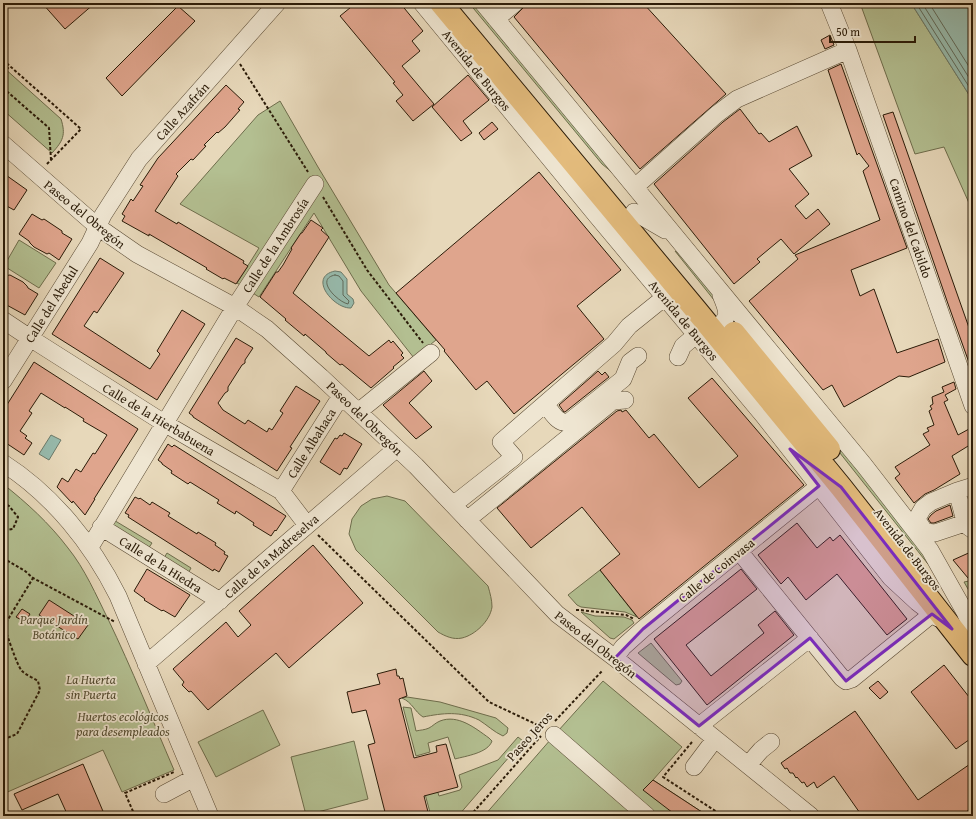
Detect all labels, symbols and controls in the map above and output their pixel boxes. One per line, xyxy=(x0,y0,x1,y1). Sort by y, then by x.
scale bar xyxy=(830,18,915,44)
text: 50 m xyxy=(836,23,860,40)
street label: Avenida de Burgos xyxy=(438,25,516,115)
street label: Calle Azafrán xyxy=(151,78,214,145)
street label: Paseo del Obregón xyxy=(40,176,130,254)
street label: Camino del Cabildo xyxy=(885,176,937,281)
street label: Calle de la Ambrosía xyxy=(237,193,314,297)
street label: Calle del Abedul xyxy=(20,262,83,346)
street label: Avenida de Burgos xyxy=(644,276,723,365)
street label: Paseo del Obregón xyxy=(322,377,408,460)
street label: Calle de la Hierbabuena xyxy=(99,378,219,461)
street label: Calle Albahaca xyxy=(282,404,341,482)
street label: Avenida de Burgos xyxy=(869,504,946,595)
street label: Calle de la Madreselva xyxy=(220,509,324,603)
street label: Calle de la Hiedra xyxy=(116,531,207,598)
street label: Calle de Coinvasa xyxy=(674,533,759,607)
street label: Paseo del Obregón xyxy=(551,606,641,683)
park label: Parque Jardín Botánico xyxy=(19,610,88,644)
park label: La Huerta sin Puerta xyxy=(65,670,116,704)
park label: Huertos ecológicos para desempleados xyxy=(75,707,170,741)
street label: Paseo Jeros xyxy=(502,707,557,765)

